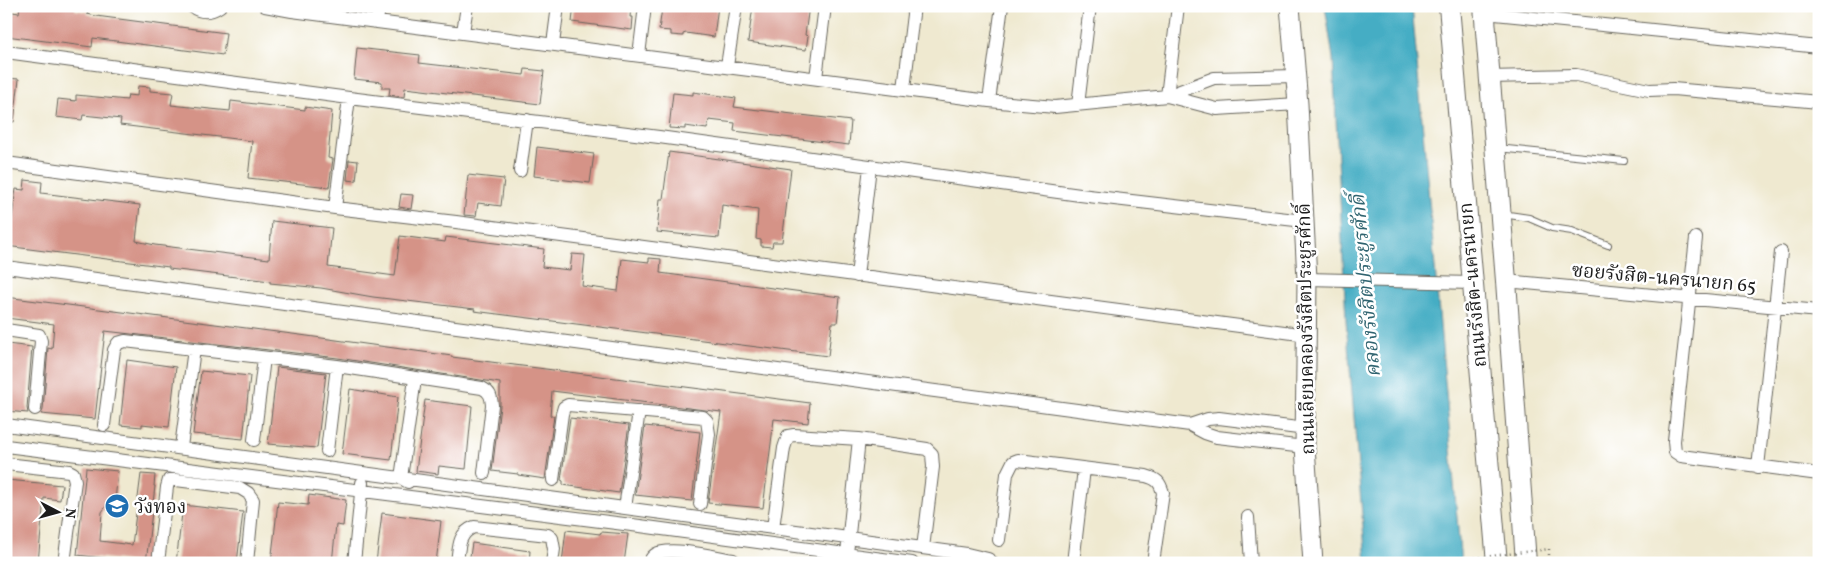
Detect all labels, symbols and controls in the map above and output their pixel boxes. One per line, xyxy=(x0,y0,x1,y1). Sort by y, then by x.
water label: คลองรังสิตประยูรศักดิ์ xyxy=(1342,187,1389,379)
street label: ถนนรังสิต-นครนายก xyxy=(1454,201,1494,368)
street label: ถนนเลียบคลองรังสิตประยูรศักดิ์ xyxy=(1289,202,1322,455)
street label: ซอยรังสิต-นครนายก 65 xyxy=(1570,258,1757,300)
north arrow xyxy=(32,486,82,536)
school or university icon: วังทอง xyxy=(104,493,130,519)
place label: วังทอง xyxy=(134,495,186,521)
text: N xyxy=(59,507,79,519)

